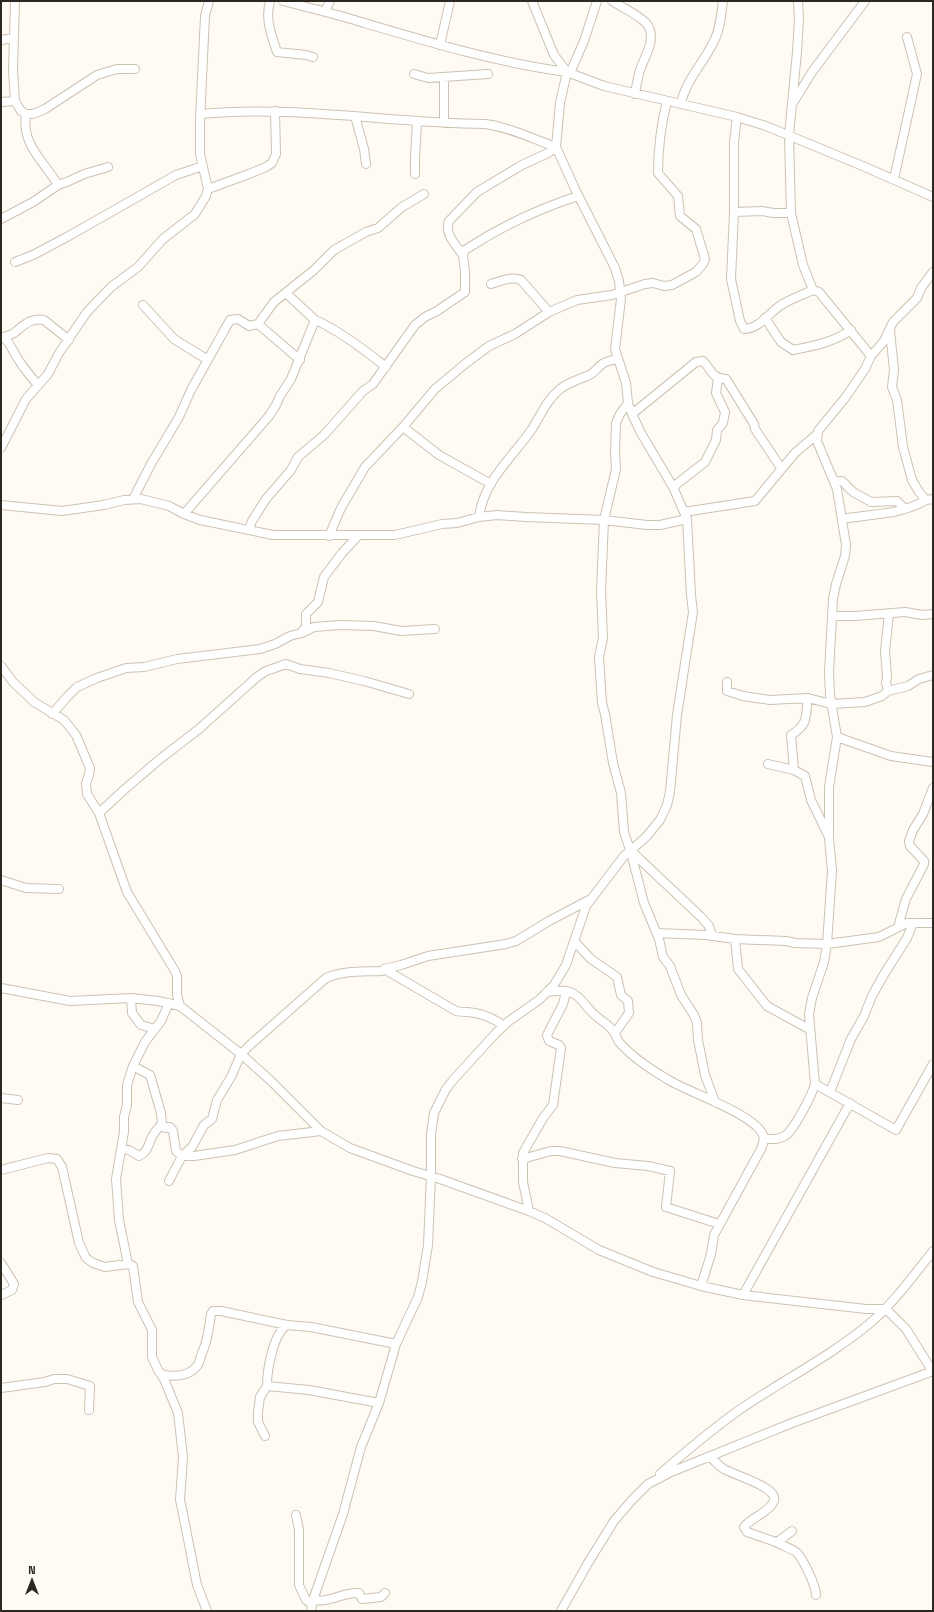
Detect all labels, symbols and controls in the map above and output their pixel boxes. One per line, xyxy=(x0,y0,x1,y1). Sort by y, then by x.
north arrow xyxy=(12,1560,52,1600)
text: N xyxy=(28,1563,36,1577)

